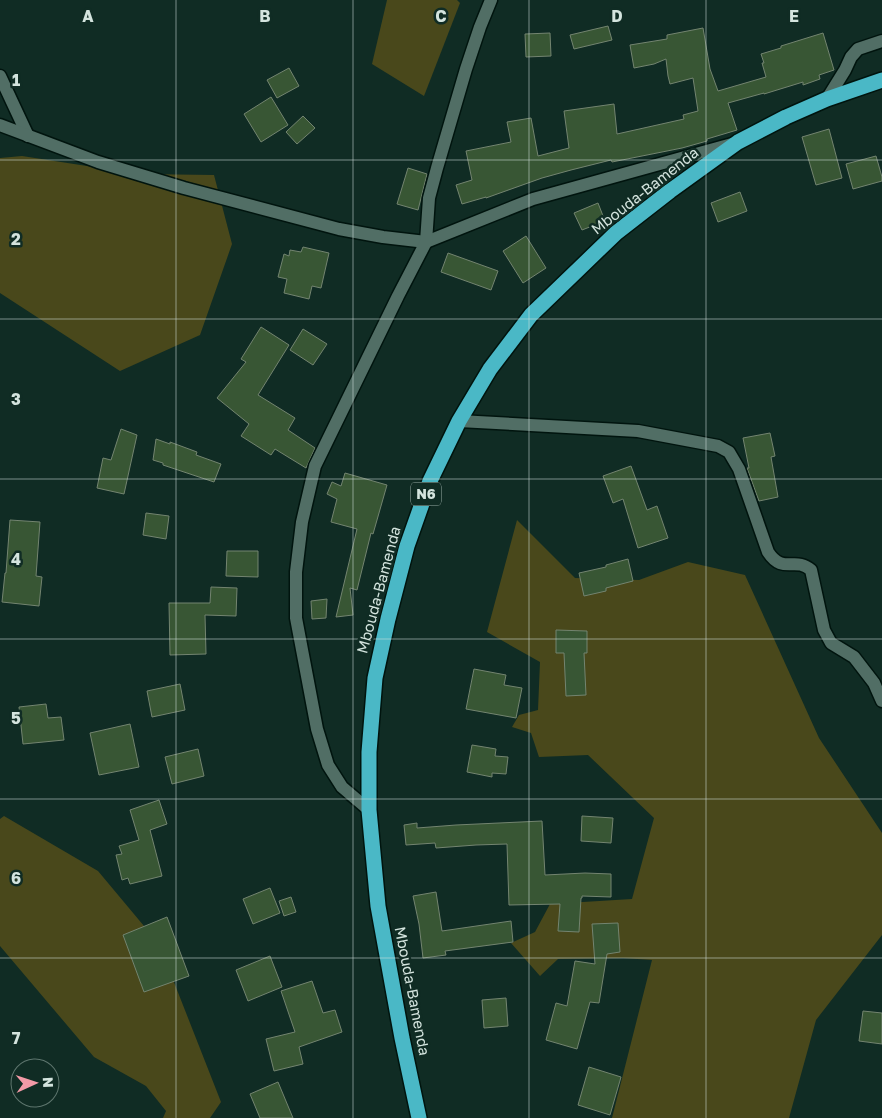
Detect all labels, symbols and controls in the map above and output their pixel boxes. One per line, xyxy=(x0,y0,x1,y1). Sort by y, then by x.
text: A xyxy=(82,6,94,26)
text: B xyxy=(259,6,271,26)
text: C xyxy=(435,6,447,26)
text: D xyxy=(611,6,623,26)
text: E xyxy=(789,6,799,26)
text: 1 xyxy=(12,70,20,90)
street label: Mbouda-Bamenda xyxy=(587,143,702,238)
text: 2 xyxy=(11,229,21,249)
text: 3 xyxy=(11,389,21,409)
road number: N6 xyxy=(411,482,441,506)
street label: Mbouda-Bamenda xyxy=(352,524,404,655)
text: 4 xyxy=(11,549,21,569)
text: 5 xyxy=(11,708,21,728)
text: 6 xyxy=(11,868,21,888)
street label: Mbouda-Bamenda xyxy=(392,925,434,1057)
text: 7 xyxy=(12,1028,21,1048)
north arrow xyxy=(10,1058,60,1108)
text: N xyxy=(40,1077,57,1088)

